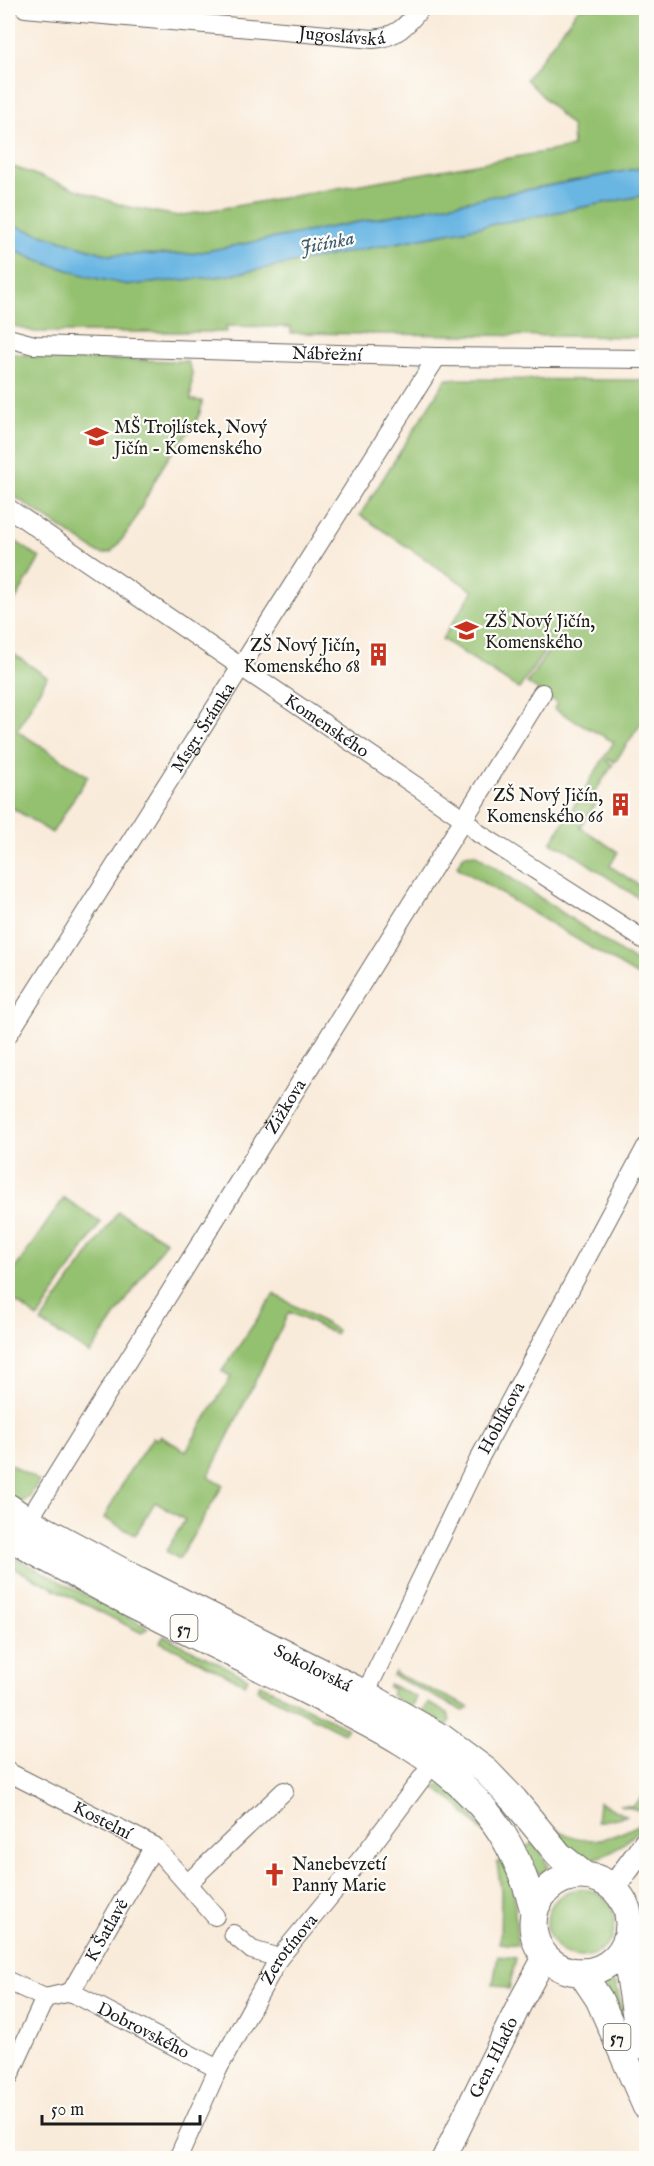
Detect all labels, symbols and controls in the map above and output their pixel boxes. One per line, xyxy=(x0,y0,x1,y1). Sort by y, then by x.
street label: Jugoslávská xyxy=(296,22,387,52)
water label: Jičínka xyxy=(298,226,357,261)
street label: Nábřežní xyxy=(292,343,363,368)
place label: MŠ Trojlístek, Nový Jičín - Komenského xyxy=(112,415,267,461)
school or university icon: MŠ Trojlístek, Nový Jičín - Komenského xyxy=(83,424,109,450)
place label: ZŠ Nový Jičín, Komenského xyxy=(485,609,595,655)
school or university icon: ZŠ Nový Jičín, Komenského xyxy=(454,618,480,644)
place label: ZŠ Nový Jičín, Komenského 68 xyxy=(244,633,360,679)
building icon: ZŠ Nový Jičín, Komenského 68 xyxy=(365,642,391,668)
street label: Msgr. Šrámka xyxy=(167,679,241,778)
street label: Komenského xyxy=(279,690,373,764)
place label: ZŠ Nový Jičín, Komenského 66 xyxy=(486,783,603,829)
building icon: ZŠ Nový Jičín, Komenského 66 xyxy=(608,792,634,818)
street label: Žižkova xyxy=(260,1075,313,1139)
street label: Hoblíkova xyxy=(474,1378,531,1459)
road number: 57 xyxy=(170,1615,198,1641)
street label: Sokolovská xyxy=(270,1640,355,1698)
street label: Kostelní xyxy=(69,1797,136,1846)
place label: Nanebevzetí Panny Marie xyxy=(292,1854,387,1898)
church icon: Nanebevzetí Panny Marie xyxy=(261,1861,287,1887)
street label: K Šatlavě xyxy=(81,1895,135,1966)
street label: Žerotínova xyxy=(256,1910,324,1989)
street label: Dobrovského xyxy=(93,1998,193,2065)
street label: Gen. Hlaďo xyxy=(465,2013,525,2103)
road number: 57 xyxy=(604,2024,630,2050)
scale bar xyxy=(42,2088,200,2126)
text: 50 m xyxy=(51,2099,84,2122)

